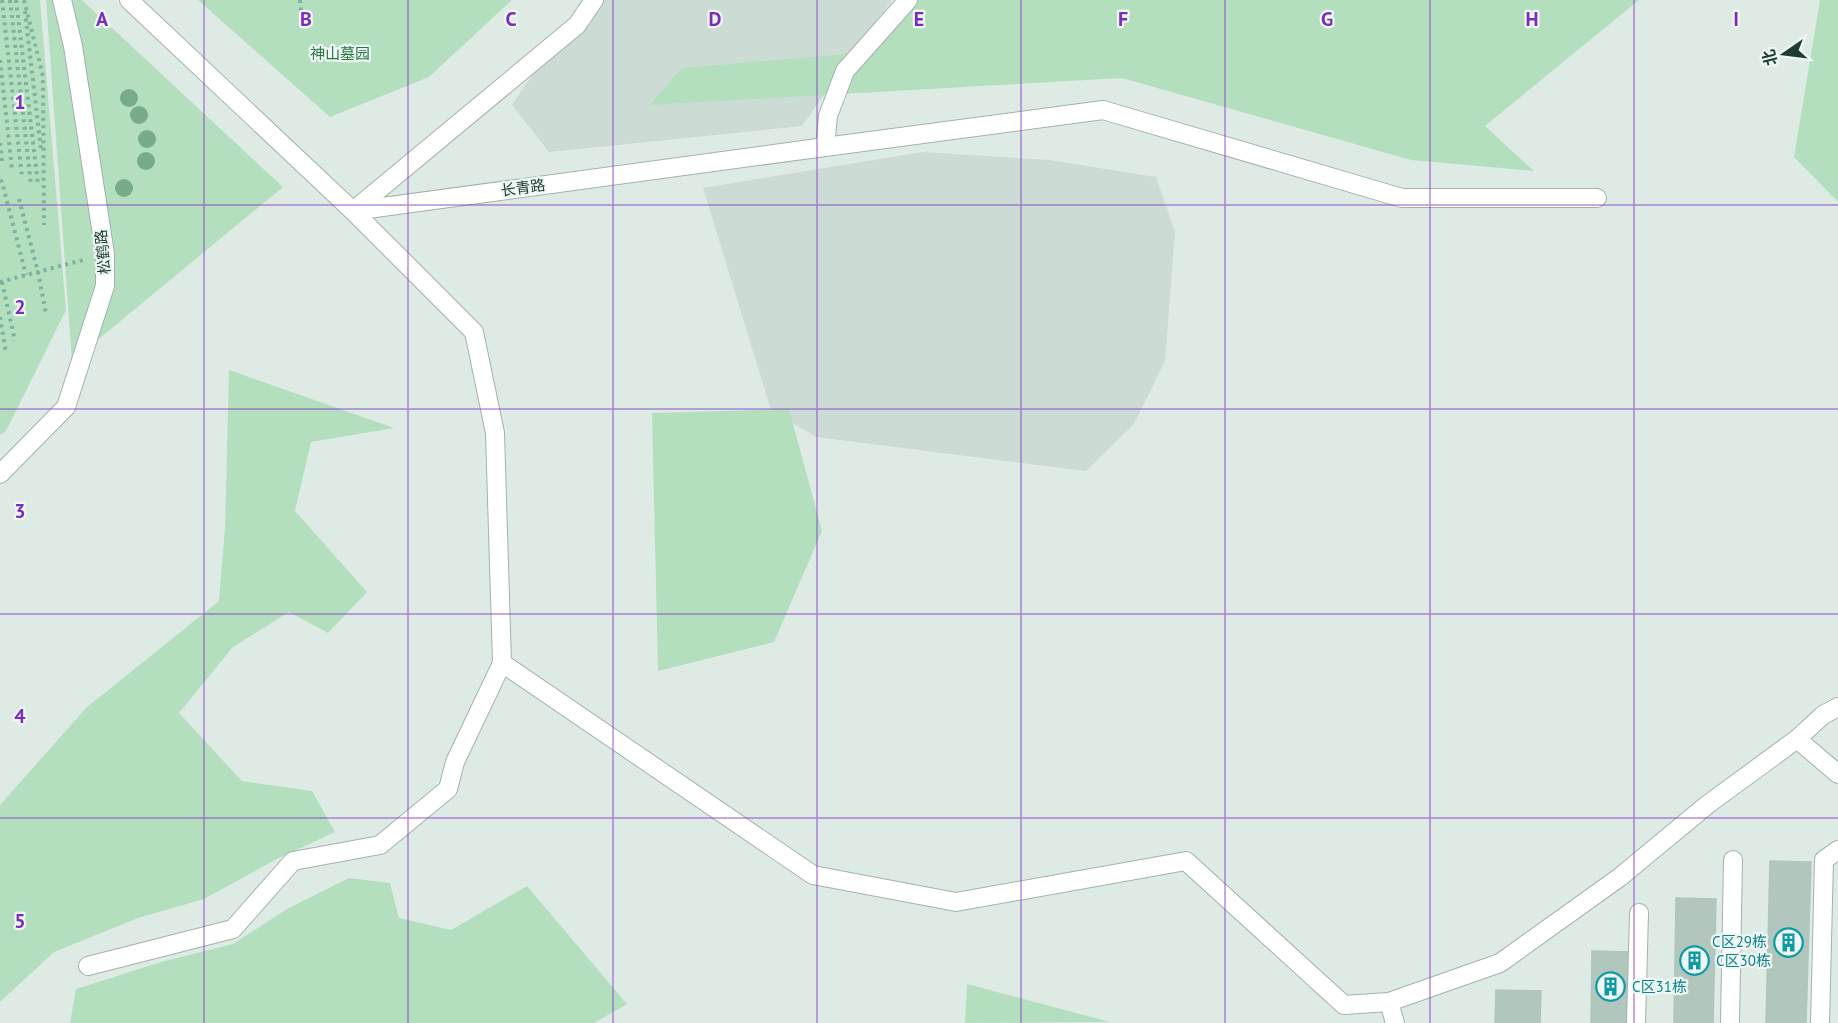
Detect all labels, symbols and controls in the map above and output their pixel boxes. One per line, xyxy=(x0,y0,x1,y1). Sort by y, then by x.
text: A xyxy=(96,6,109,32)
text: B xyxy=(300,6,312,32)
text: C xyxy=(505,6,517,32)
text: D xyxy=(709,6,722,32)
text: E xyxy=(914,6,924,32)
text: F xyxy=(1118,6,1128,32)
text: G xyxy=(1321,6,1333,32)
text: H xyxy=(1525,6,1539,32)
text: I xyxy=(1733,6,1739,32)
north arrow xyxy=(1754,24,1814,84)
park label: 神山墓园 xyxy=(310,44,370,63)
text: 北 xyxy=(1758,47,1781,68)
text: 1 xyxy=(14,89,26,115)
street label: 长青路 xyxy=(499,175,547,200)
street label: 松鹤路 xyxy=(91,229,114,275)
text: 2 xyxy=(14,294,26,320)
text: 3 xyxy=(14,498,26,524)
text: 4 xyxy=(14,703,26,729)
text: 5 xyxy=(14,908,26,934)
building icon: C区29栋 xyxy=(1772,926,1804,958)
place label: C区29栋 xyxy=(1712,932,1767,951)
building icon: C区30栋 xyxy=(1679,945,1711,977)
place label: C区30栋 xyxy=(1716,951,1771,970)
building icon: C区31栋 xyxy=(1595,971,1627,1003)
place label: C区31栋 xyxy=(1632,977,1687,996)

